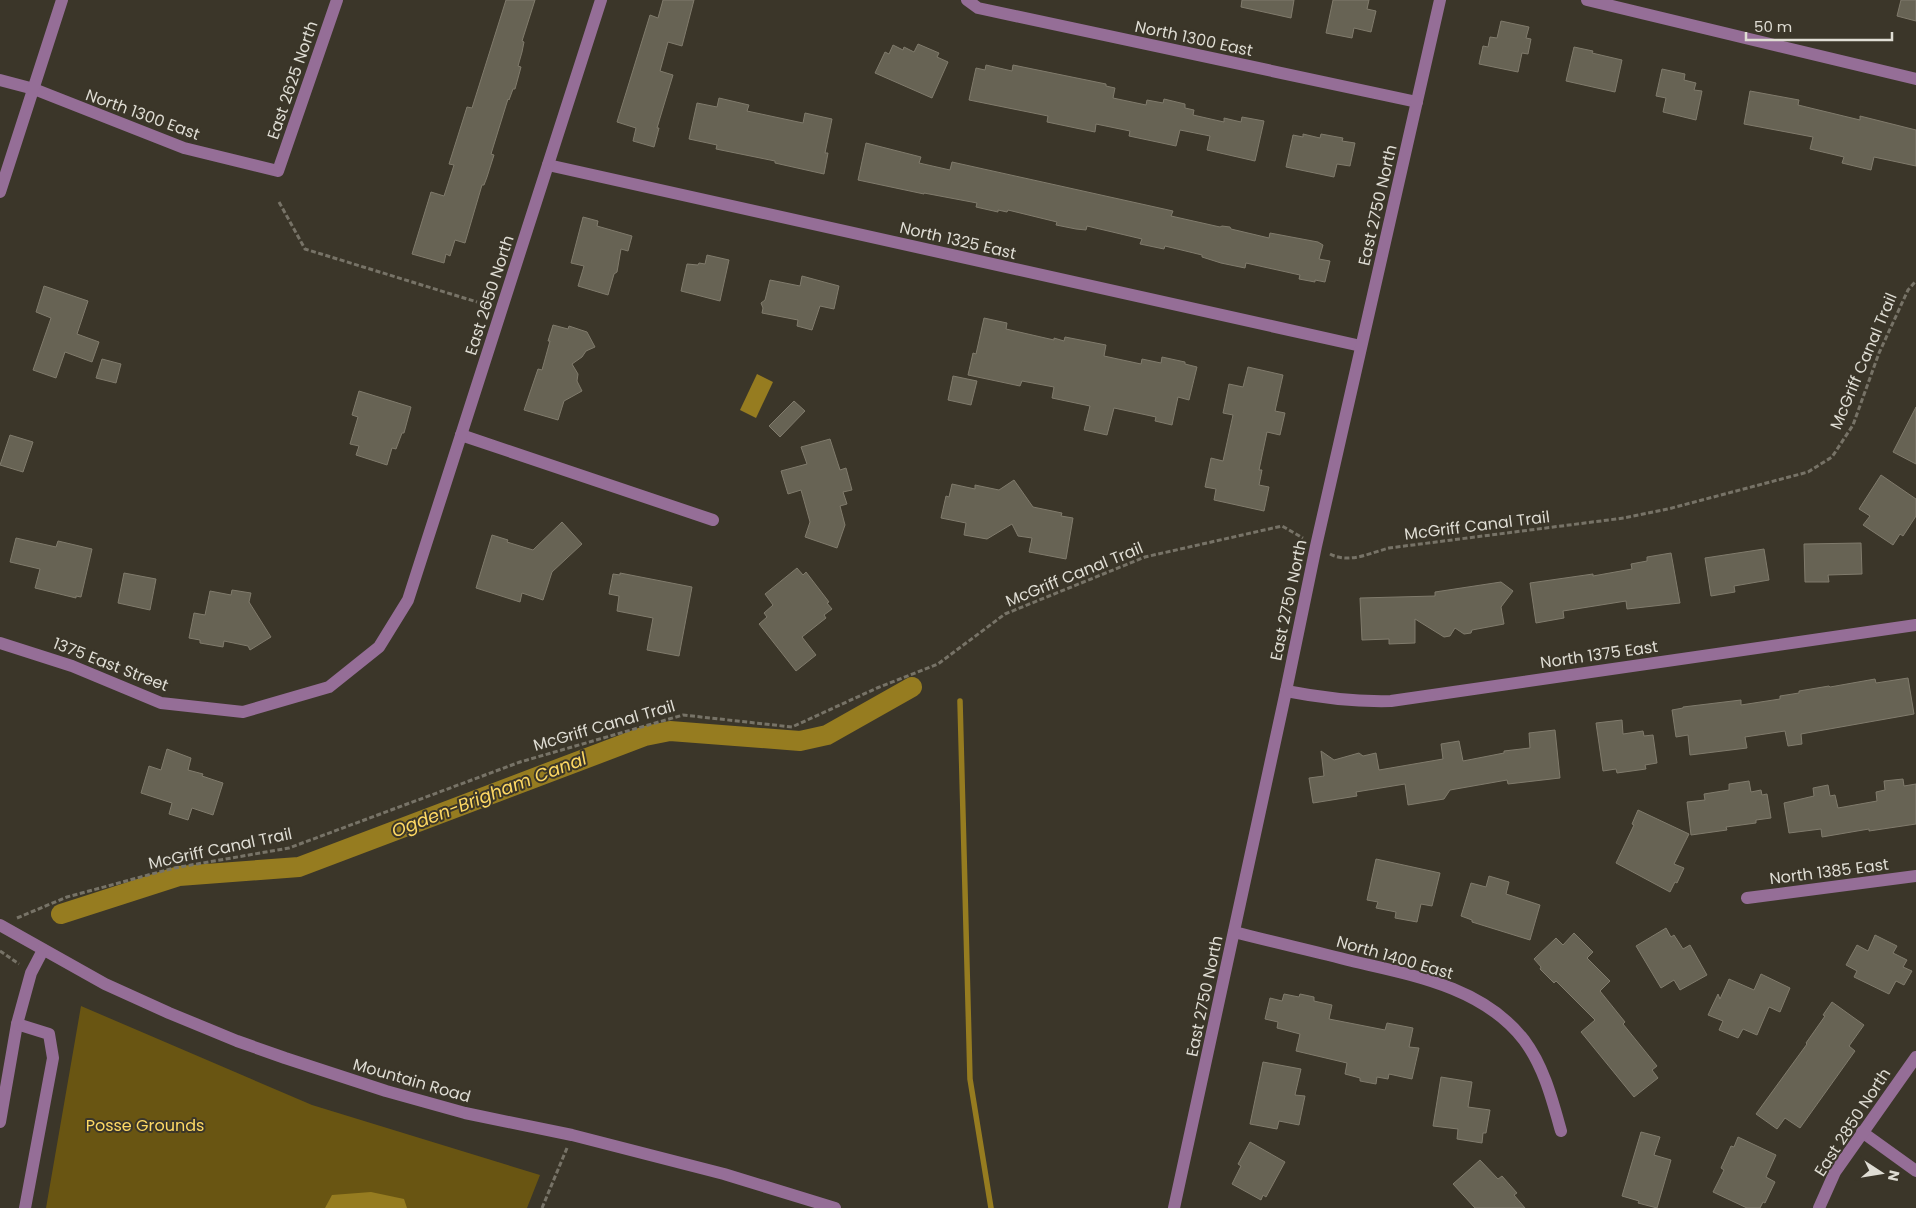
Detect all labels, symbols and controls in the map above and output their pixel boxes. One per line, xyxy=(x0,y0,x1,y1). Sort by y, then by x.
scale bar xyxy=(1746,10,1892,42)
street label: North 1300 East xyxy=(1133,15,1255,62)
text: 50 m xyxy=(1754,16,1792,37)
street label: East 2625 North xyxy=(261,18,324,142)
street label: North 1300 East xyxy=(83,83,203,146)
street label: East 2750 North xyxy=(1352,142,1403,268)
street label: North 1325 East xyxy=(897,216,1019,265)
street label: East 2650 North xyxy=(459,232,520,358)
street label: McGriff Canal Trail xyxy=(1824,289,1903,433)
street label: McGriff Canal Trail xyxy=(1403,505,1551,546)
street label: McGriff Canal Trail xyxy=(1002,536,1146,613)
street label: East 2750 North xyxy=(1264,537,1313,663)
street label: 1375 East Street xyxy=(50,632,172,697)
street label: North 1375 East xyxy=(1539,635,1660,674)
street label: McGriff Canal Trail xyxy=(531,694,678,757)
water label: Ogden-Brigham Canal xyxy=(388,746,591,843)
street label: McGriff Canal Trail xyxy=(146,822,294,875)
street label: North 1385 East xyxy=(1768,853,1890,890)
street label: North 1400 East xyxy=(1334,930,1456,985)
street label: East 2750 North xyxy=(1180,933,1229,1059)
street label: Mountain Road xyxy=(350,1053,473,1108)
street label: East 2850 North xyxy=(1810,1064,1894,1180)
park label: Posse Grounds xyxy=(86,1114,204,1137)
north arrow xyxy=(1856,1148,1906,1198)

